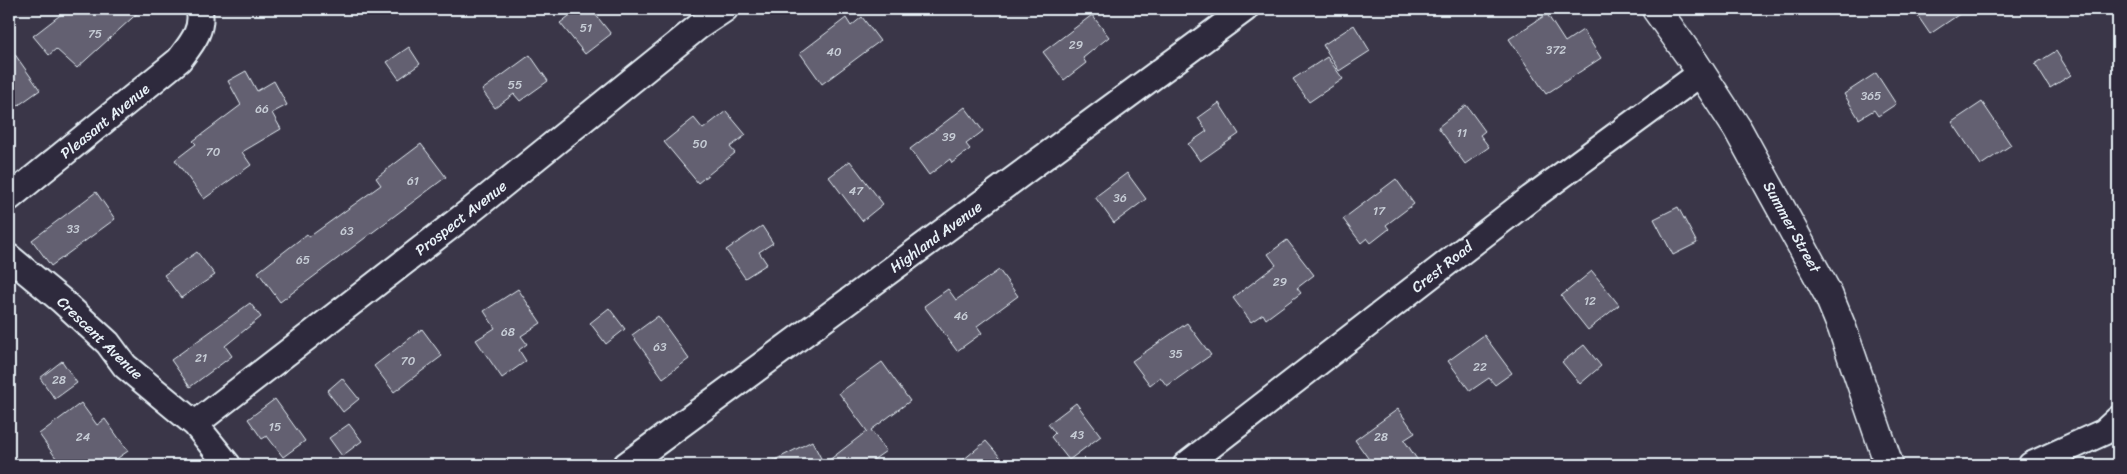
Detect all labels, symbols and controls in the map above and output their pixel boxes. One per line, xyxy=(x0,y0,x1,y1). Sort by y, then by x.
house number: 51 xyxy=(580,17,592,39)
house number: 75 xyxy=(88,23,102,45)
house number: 29 xyxy=(1069,34,1083,56)
house number: 372 xyxy=(1546,39,1566,61)
house number: 40 xyxy=(826,41,842,63)
house number: 55 xyxy=(508,74,522,96)
street label: Pleasant Avenue xyxy=(54,76,156,166)
house number: 365 xyxy=(1861,85,1881,107)
house number: 66 xyxy=(255,98,269,120)
house number: 11 xyxy=(1457,122,1467,144)
house number: 39 xyxy=(942,126,956,148)
house number: 50 xyxy=(693,133,708,155)
house number: 70 xyxy=(206,141,221,163)
house number: 61 xyxy=(407,170,419,192)
street label: Prospect Avenue xyxy=(409,173,513,262)
street label: Summer Street xyxy=(1756,176,1828,278)
house number: 47 xyxy=(849,180,864,202)
house number: 36 xyxy=(1113,187,1127,209)
street label: Highland Avenue xyxy=(884,194,988,280)
house number: 17 xyxy=(1373,200,1386,222)
house number: 33 xyxy=(66,218,80,240)
house number: 63 xyxy=(340,220,354,242)
street label: Crest Road xyxy=(1406,234,1479,299)
house number: 65 xyxy=(296,249,310,271)
house number: 29 xyxy=(1273,271,1287,293)
street label: Crescent Avenue xyxy=(51,290,149,386)
house number: 12 xyxy=(1584,290,1596,312)
house number: 46 xyxy=(954,305,968,327)
house number: 68 xyxy=(501,321,515,343)
house number: 63 xyxy=(653,336,667,358)
house number: 35 xyxy=(1169,343,1183,365)
house number: 21 xyxy=(195,347,207,369)
house number: 70 xyxy=(401,350,416,372)
house number: 22 xyxy=(1473,356,1487,378)
house number: 28 xyxy=(52,369,66,391)
house number: 15 xyxy=(269,416,281,438)
house number: 43 xyxy=(1070,424,1084,446)
house number: 24 xyxy=(76,426,91,448)
house number: 28 xyxy=(1374,426,1388,448)

